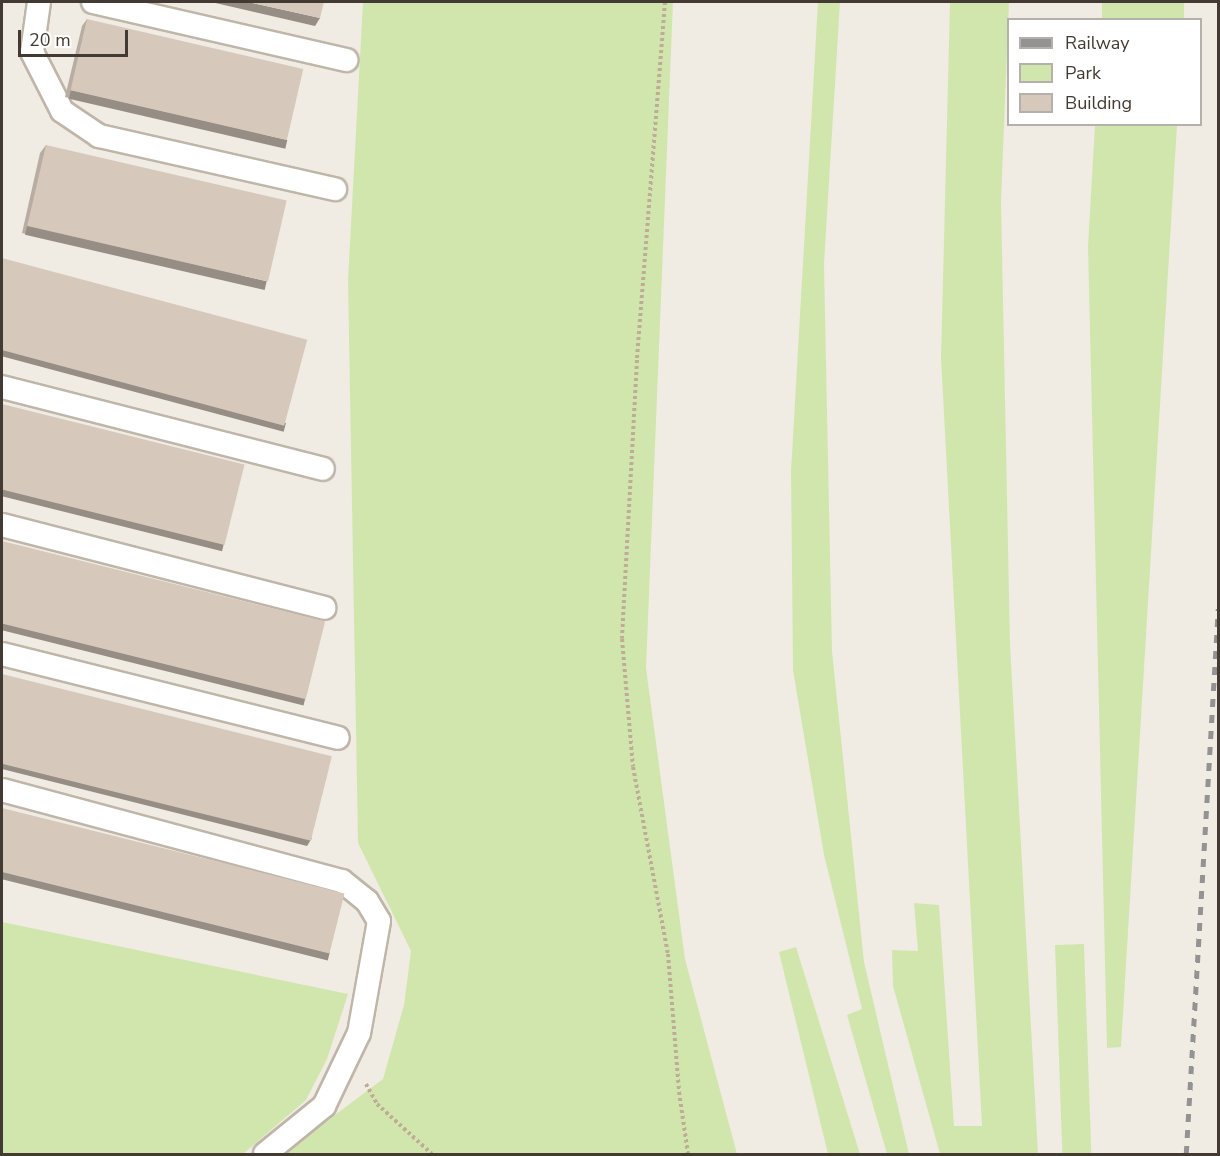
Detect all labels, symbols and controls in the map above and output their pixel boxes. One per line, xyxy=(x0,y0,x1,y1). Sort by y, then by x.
scale bar xyxy=(21,18,130,56)
legend xyxy=(1007,18,1202,126)
text: 20 m xyxy=(29,28,71,52)
text: Railway xyxy=(1065,31,1130,55)
text: Park xyxy=(1065,61,1101,85)
text: Building xyxy=(1065,91,1132,115)

